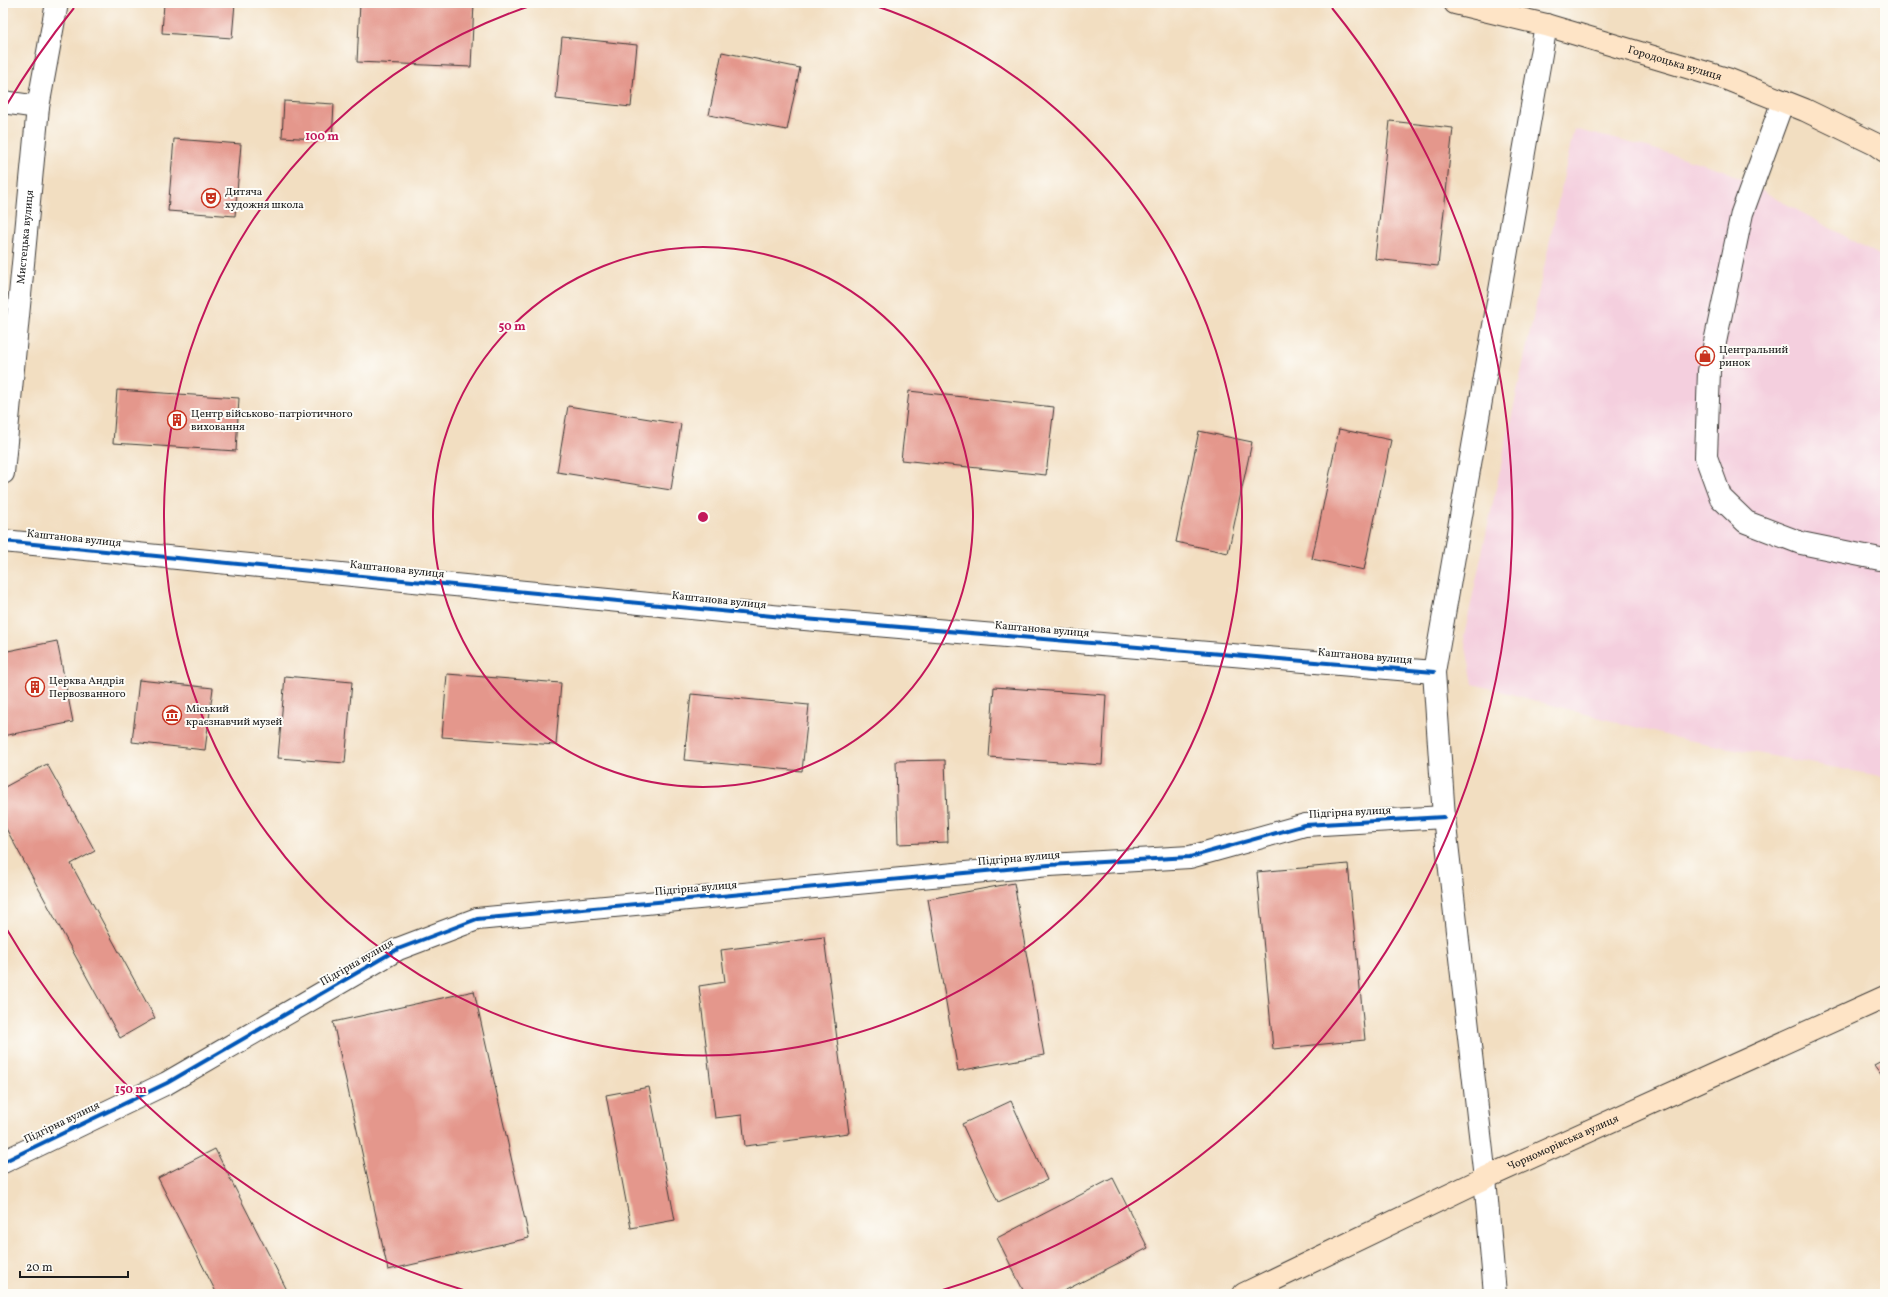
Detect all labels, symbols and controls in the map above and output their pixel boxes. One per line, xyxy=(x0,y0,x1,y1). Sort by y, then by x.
street label: Городоцька вулиця xyxy=(1626,42,1724,85)
text: 100 m xyxy=(305,129,339,145)
place label: Дитяча художня школа xyxy=(225,185,304,213)
theatre icon: Дитяча художня школа xyxy=(200,187,222,209)
street label: Мистецька вулиця xyxy=(14,189,38,285)
text: 50 m xyxy=(498,319,526,335)
place label: Центральний ринок xyxy=(1719,343,1789,371)
shop icon: Центральний ринок xyxy=(1694,345,1716,367)
place label: Центр військово-патріотичного виховання xyxy=(191,407,353,435)
building icon: Центр військово-патріотичного виховання xyxy=(166,409,188,431)
centre of rings xyxy=(696,510,710,524)
street label: Каштанова вулиця xyxy=(26,527,122,551)
street label: Каштанова вулиця xyxy=(349,558,445,582)
street label: Каштанова вулиця xyxy=(671,589,767,613)
street label: Каштанова вулиця xyxy=(994,618,1090,642)
street label: Каштанова вулиця xyxy=(1317,645,1413,669)
place label: Церква Андрія Первозванного xyxy=(49,674,126,702)
building icon: Церква Андрія Первозванного xyxy=(24,676,46,698)
place label: Міський краєзнавчий музей xyxy=(186,702,283,730)
museum icon: Міський краєзнавчий музей xyxy=(161,704,183,726)
street label: Підгірна вулиця xyxy=(1308,803,1392,823)
street label: Підгірна вулиця xyxy=(977,848,1061,870)
street label: Підгірна вулиця xyxy=(654,878,738,900)
street label: Підгірна вулиця xyxy=(318,936,397,990)
text: 150 m xyxy=(115,1082,147,1098)
street label: Підгірна вулиця xyxy=(22,1098,103,1148)
street label: Чорноморівська вулиця xyxy=(1505,1111,1621,1174)
scale bar xyxy=(20,1253,128,1279)
text: 20 m xyxy=(26,1260,53,1276)

